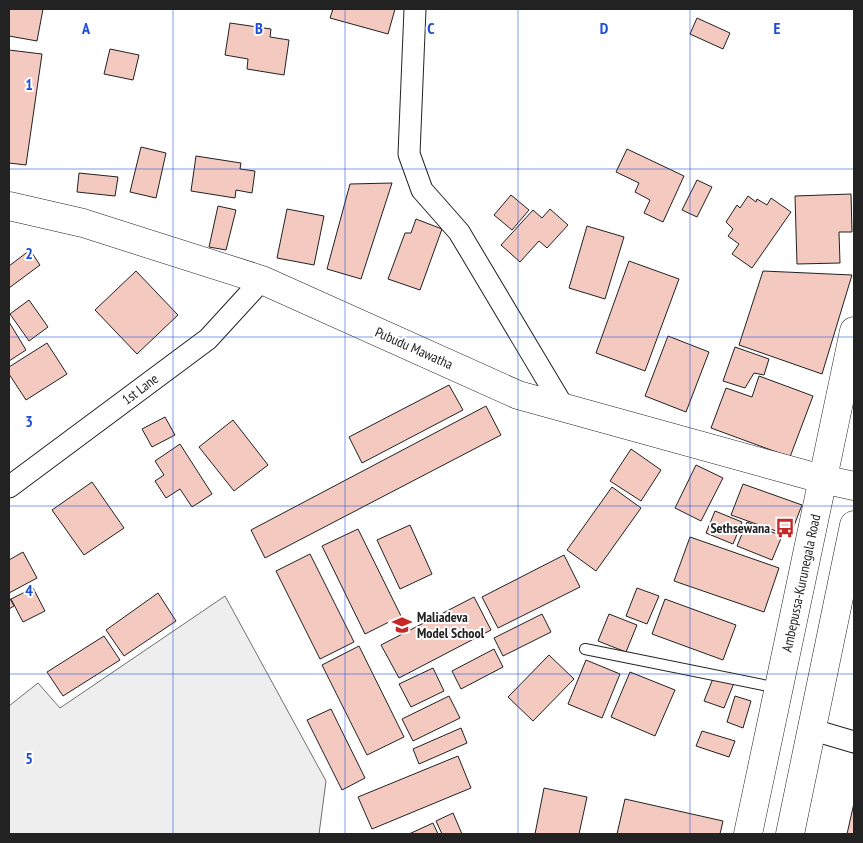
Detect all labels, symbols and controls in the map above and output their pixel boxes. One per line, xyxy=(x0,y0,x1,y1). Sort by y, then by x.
text: A xyxy=(81,18,91,38)
text: B xyxy=(255,18,263,38)
text: C xyxy=(427,18,435,38)
text: D xyxy=(600,18,609,38)
text: E xyxy=(774,18,781,38)
text: 1 xyxy=(25,74,33,94)
text: 2 xyxy=(25,243,33,263)
street label: Pubudu Mawatha xyxy=(372,323,456,373)
street label: 1st Lane xyxy=(118,369,162,409)
text: 3 xyxy=(25,411,33,431)
street label: Ambepussa-Kurunegala Road xyxy=(778,512,824,654)
bus stop icon: Sethsewana xyxy=(774,517,796,539)
place label: Sethsewana xyxy=(710,519,770,537)
text: 4 xyxy=(25,580,33,600)
place label: Maliadeva Model School xyxy=(417,608,485,642)
school or university icon: Maliadeva Model School xyxy=(391,614,413,636)
text: 5 xyxy=(25,748,33,768)

